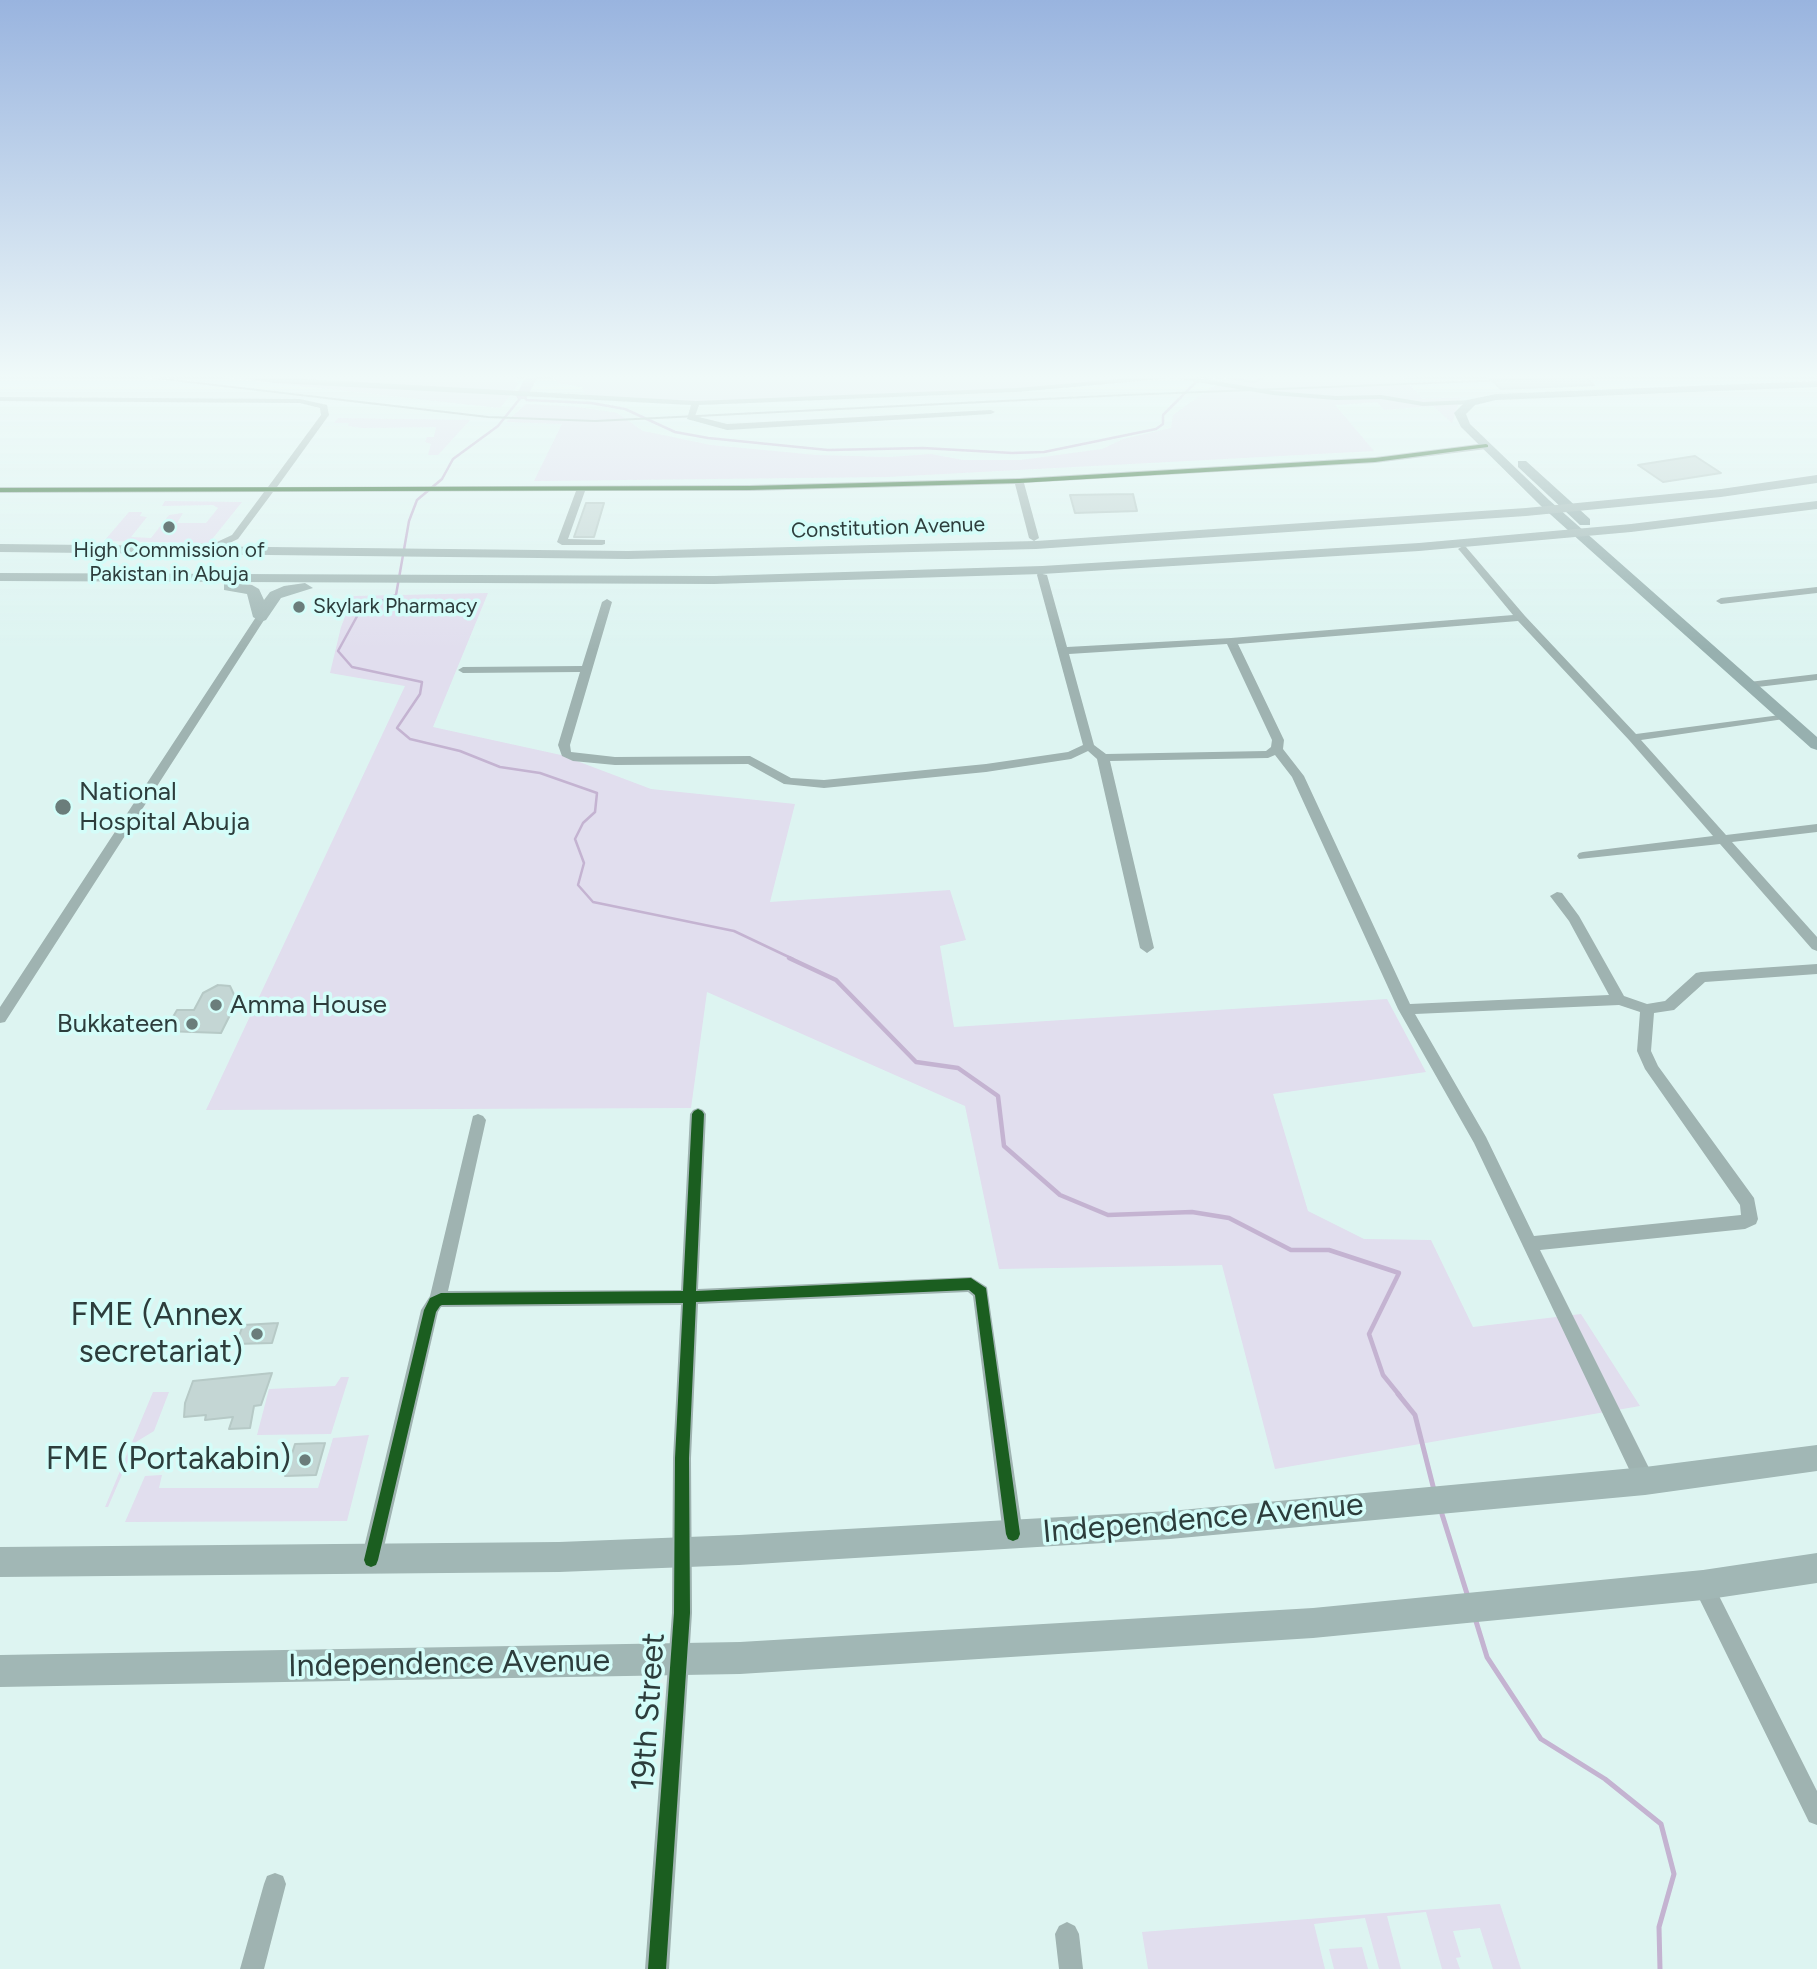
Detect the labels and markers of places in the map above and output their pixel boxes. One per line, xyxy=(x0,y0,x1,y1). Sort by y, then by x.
marker: High Commission of Pakistan in Abuja xyxy=(161,519,177,535)
place label: High Commission of Pakistan in Abuja xyxy=(73,538,265,588)
place label: Skylark Pharmacy xyxy=(313,594,477,620)
marker: Skylark Pharmacy xyxy=(291,599,307,615)
place label: National Hospital Abuja xyxy=(79,776,250,838)
marker: National Hospital Abuja xyxy=(53,797,73,817)
place label: Amma House xyxy=(230,989,387,1021)
marker: Amma House xyxy=(208,997,224,1013)
place label: Bukkateen xyxy=(57,1008,178,1040)
marker: Bukkateen xyxy=(184,1016,200,1032)
place label: FME (Annex secretariat) xyxy=(71,1297,243,1372)
marker: FME (Annex secretariat) xyxy=(249,1326,265,1342)
place label: FME (Portakabin) xyxy=(46,1441,291,1479)
marker: FME (Portakabin) xyxy=(297,1452,313,1468)

